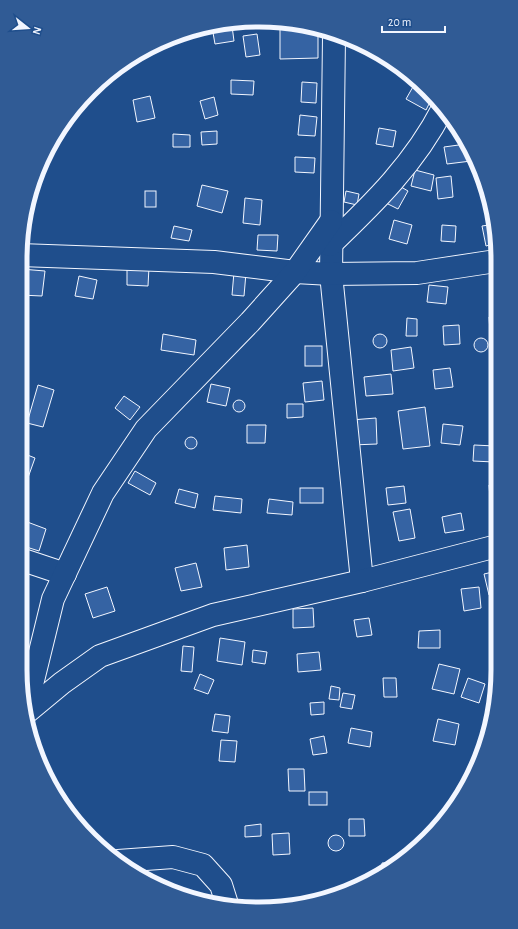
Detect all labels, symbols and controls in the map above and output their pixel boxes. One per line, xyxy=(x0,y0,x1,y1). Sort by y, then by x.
north arrow xyxy=(8,8,48,48)
scale bar xyxy=(382,8,445,34)
text: 20 m xyxy=(388,16,411,28)
text: N xyxy=(31,26,43,36)

